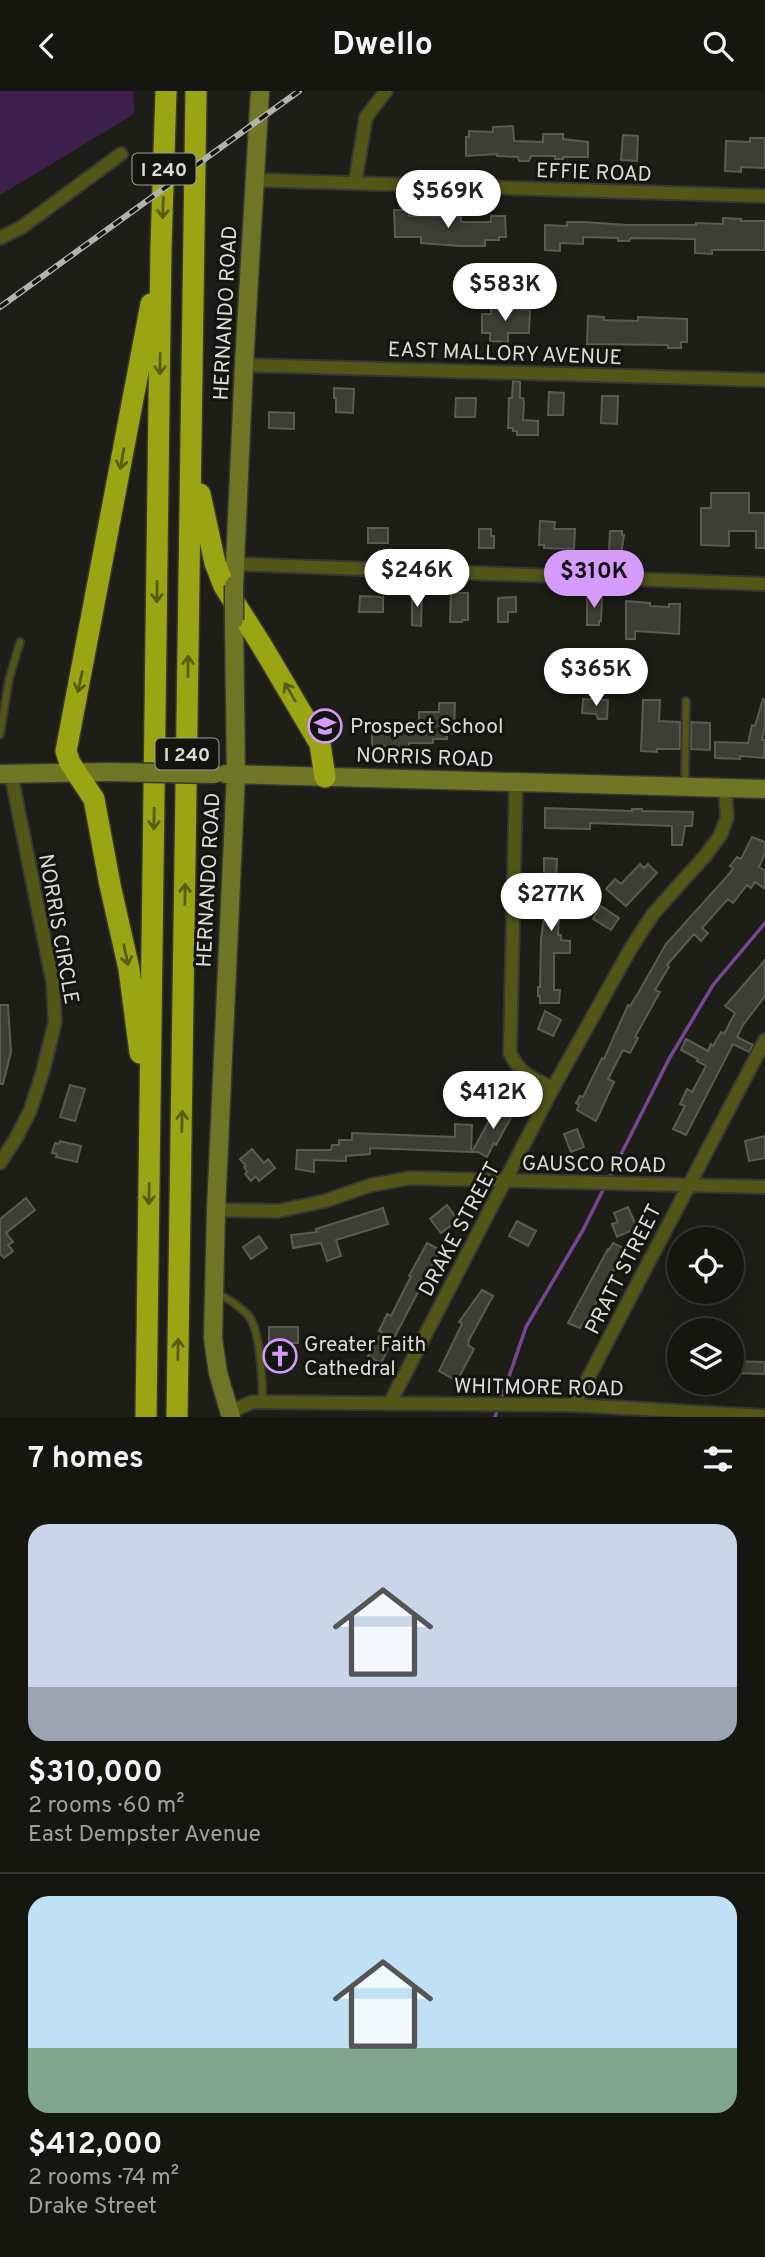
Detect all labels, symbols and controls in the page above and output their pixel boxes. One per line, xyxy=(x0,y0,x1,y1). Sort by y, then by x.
text: Dwello xyxy=(332,26,433,66)
icon: back xyxy=(28,27,66,65)
icon: search xyxy=(699,27,737,65)
road number: I 240 xyxy=(132,153,196,185)
street label: EFFIE ROAD xyxy=(536,158,652,189)
pin: $569K xyxy=(399,171,497,230)
text: $569K xyxy=(412,178,484,207)
one-way arrow xyxy=(156,196,169,219)
street label: HERNANDO ROAD xyxy=(208,225,245,401)
pin: $583K xyxy=(456,264,554,323)
text: $583K xyxy=(469,271,541,300)
street label: EAST MALLORY AVENUE xyxy=(387,337,623,372)
one-way arrow xyxy=(153,352,167,375)
one-way arrow xyxy=(115,447,128,470)
pin: $246K xyxy=(368,549,466,609)
pin: $310K xyxy=(545,551,643,610)
text: $246K xyxy=(380,557,454,586)
text: $310K xyxy=(560,558,628,587)
one-way arrow xyxy=(150,580,164,603)
pin: $365K xyxy=(547,649,645,708)
one-way arrow xyxy=(182,655,195,678)
text: $365K xyxy=(560,656,632,685)
one-way arrow xyxy=(73,670,87,693)
one-way arrow xyxy=(282,683,296,703)
school or university icon: Prospect School xyxy=(306,707,344,745)
place label: Prospect School xyxy=(350,714,503,741)
road number: I 240 xyxy=(156,739,218,769)
street label: NORRIS ROAD xyxy=(356,743,494,774)
street label: HERNANDO ROAD xyxy=(191,792,228,968)
one-way arrow xyxy=(147,807,161,830)
street label: NORRIS CIRCLE xyxy=(31,852,84,1007)
pin: $277K xyxy=(502,873,600,933)
text: $277K xyxy=(517,881,585,910)
one-way arrow xyxy=(178,883,192,906)
one-way arrow xyxy=(120,943,134,966)
pin: $412K xyxy=(444,1072,542,1131)
text: $412K xyxy=(459,1079,527,1108)
one-way arrow xyxy=(175,1110,189,1133)
street label: GAUSCO ROAD xyxy=(522,1151,666,1180)
street label: DRAKE STREET xyxy=(414,1158,507,1302)
one-way arrow xyxy=(142,1182,156,1205)
street label: PRATT STREET xyxy=(580,1200,669,1339)
map controls xyxy=(667,1227,744,1395)
button: locate xyxy=(667,1227,744,1304)
button: layers xyxy=(667,1318,744,1395)
place label: Greater Faith Cathedral xyxy=(304,1332,426,1383)
church icon: Greater Faith Cathedral xyxy=(261,1337,299,1375)
one-way arrow xyxy=(172,1338,185,1361)
street label: WHITMORE ROAD xyxy=(454,1374,624,1403)
icon: filters xyxy=(699,1440,737,1478)
text: 7 homes xyxy=(28,1441,144,1478)
icon: home xyxy=(320,1569,446,1695)
text: $310,000 xyxy=(28,1755,163,1792)
text: 2 rooms · 60 m² xyxy=(28,1792,185,1821)
text: East Dempster Avenue xyxy=(28,1821,261,1850)
icon: home xyxy=(320,1941,446,2067)
text: $412,000 xyxy=(28,2127,163,2164)
text: 2 rooms · 74 m² xyxy=(28,2164,179,2193)
text: Drake Street xyxy=(28,2193,157,2222)

